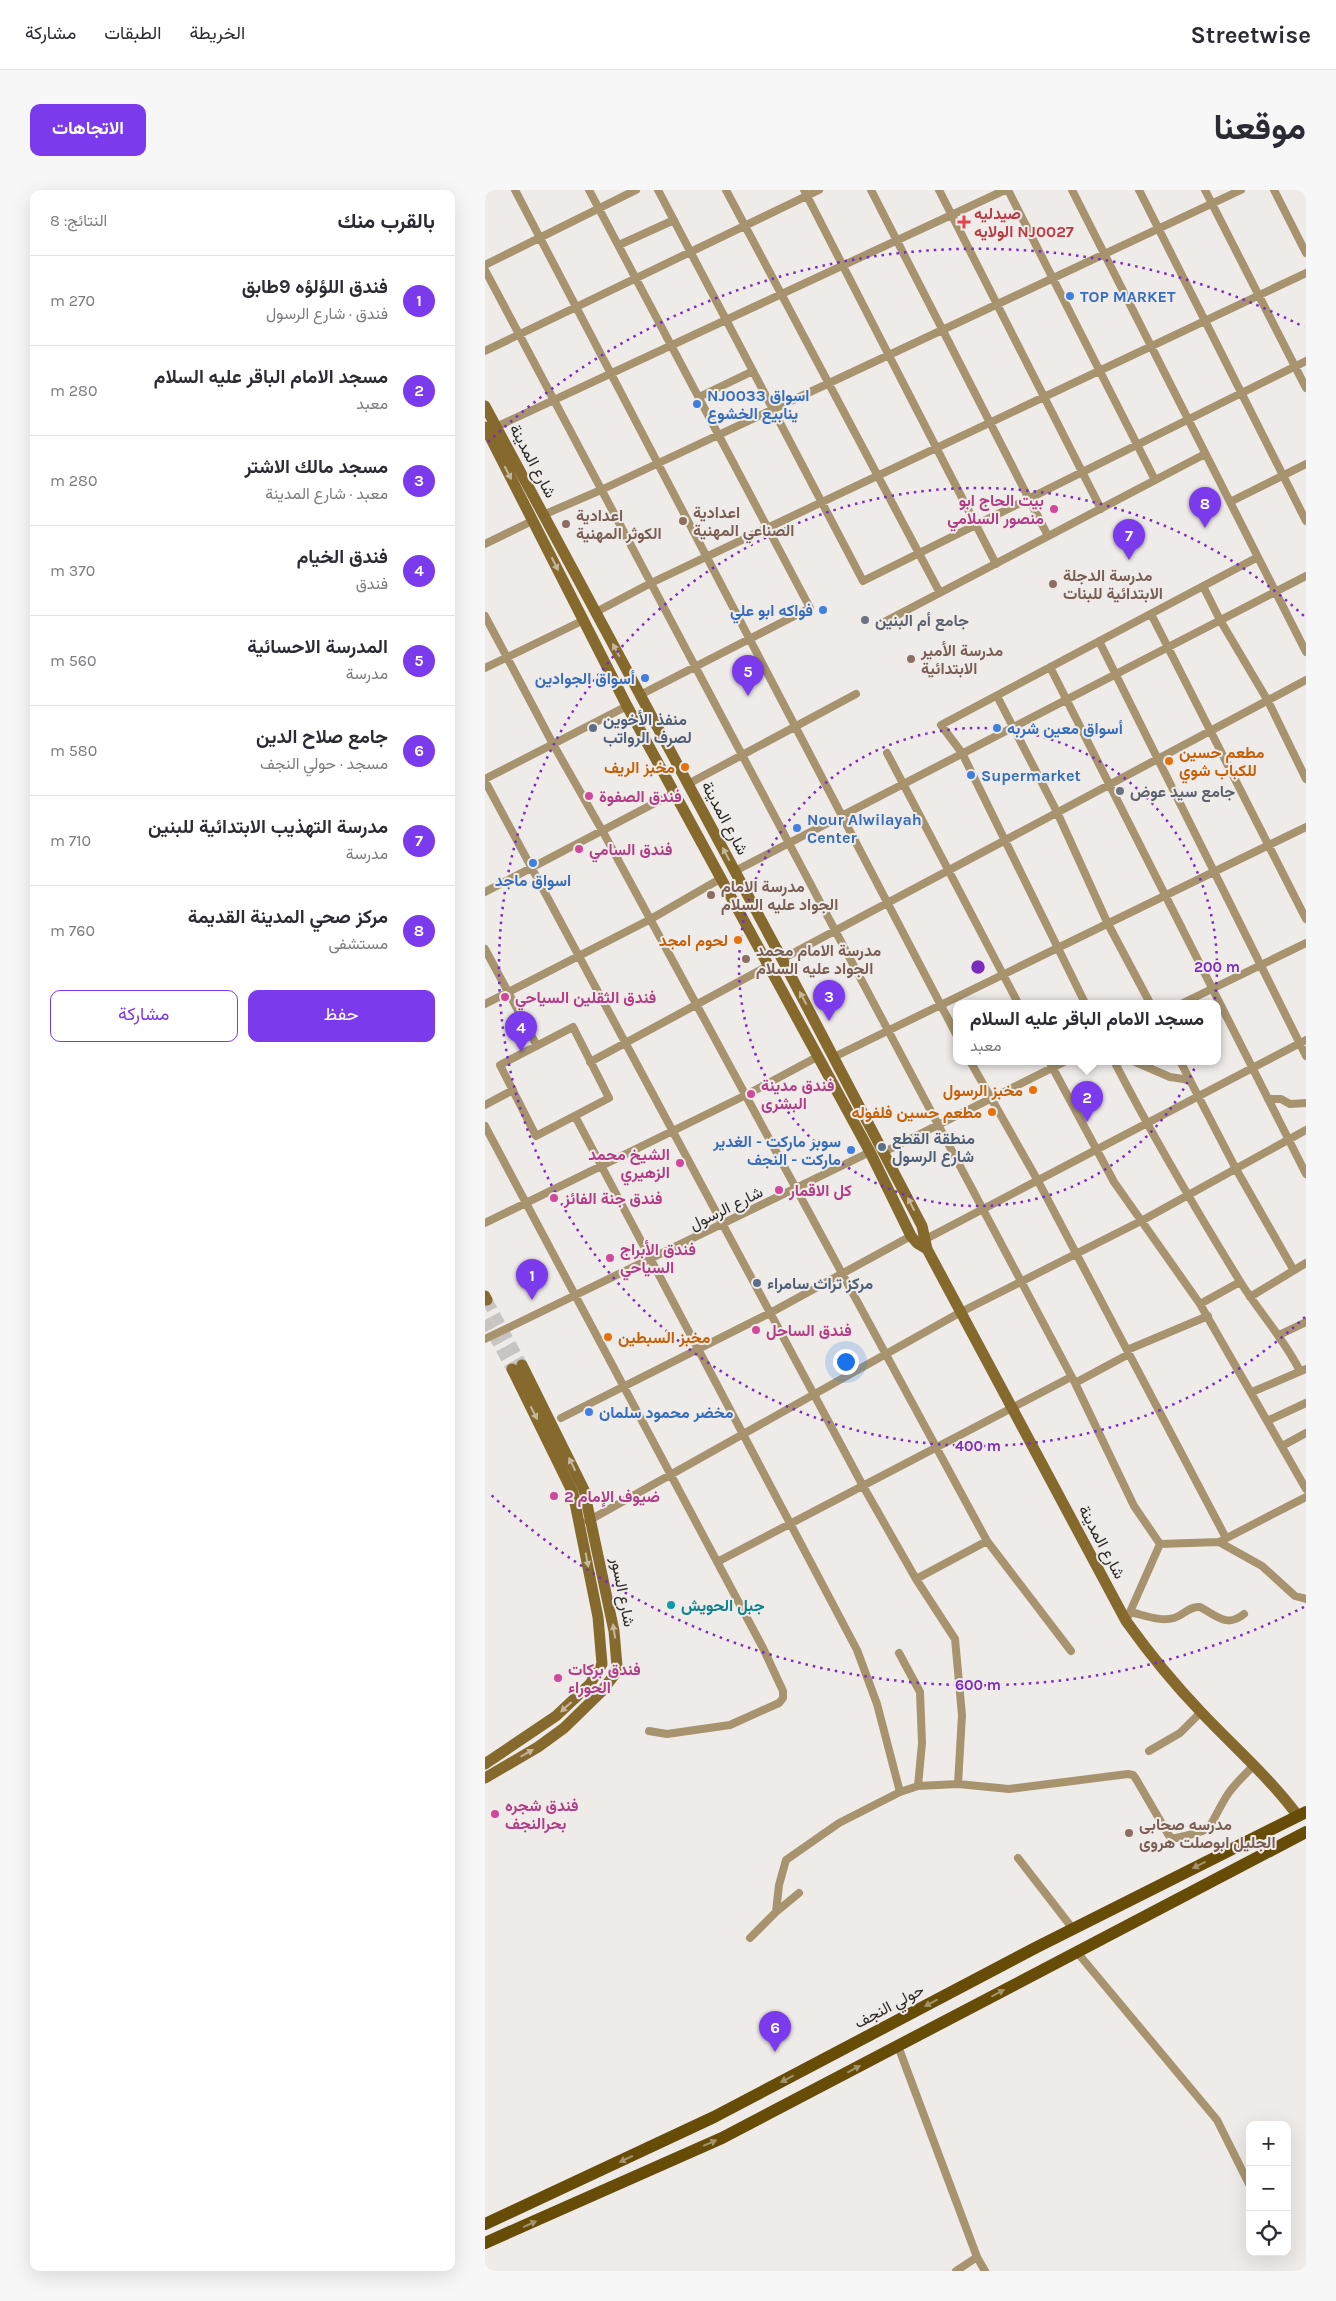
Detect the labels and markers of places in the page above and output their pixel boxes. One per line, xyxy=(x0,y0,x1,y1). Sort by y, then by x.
place label: صيدليه الولايه NJ0027 xyxy=(974,204,1074,242)
marker: صيدليه الولايه NJ0027 xyxy=(958,216,970,228)
place label: TOP MARKET xyxy=(1080,287,1176,306)
marker: TOP MARKET xyxy=(1064,290,1076,302)
place label: NJ0033 اسواق ینابیع الخشوع xyxy=(707,386,809,425)
marker: NJ0033 اسواق ینابیع الخشوع xyxy=(691,398,703,410)
pin: 8 xyxy=(1189,487,1221,528)
place label: بيت الحاج ابو منصور السلامي xyxy=(947,491,1044,532)
place label: اعدادية الصناعي المهنية xyxy=(693,503,794,544)
marker: بيت الحاج ابو منصور السلامي xyxy=(1048,503,1060,515)
place label: اعدادية الكوثر المهنية xyxy=(576,506,662,544)
marker: اعدادية الصناعي المهنية xyxy=(677,515,689,527)
marker: اعدادية الكوثر المهنية xyxy=(560,518,572,530)
pin: 7 xyxy=(1113,519,1145,560)
place label: مدرسة الدجلة الابتدائية للبنات xyxy=(1063,566,1163,603)
marker: مدرسة الدجلة الابتدائية للبنات xyxy=(1047,578,1059,590)
place label: فواكه ابو علي xyxy=(730,601,813,624)
marker: فواكه ابو علي xyxy=(817,604,829,616)
place label: جامع أم البنين xyxy=(875,611,969,632)
marker: جامع أم البنين xyxy=(859,614,871,626)
place label: مدرسة الأمير الابتدائية xyxy=(920,641,1004,678)
marker: مدرسة الأمير الابتدائية xyxy=(905,653,917,665)
pin: 5 xyxy=(732,655,764,696)
place label: أسواق الجوادين xyxy=(535,669,635,689)
marker: أسواق الجوادين xyxy=(639,672,651,684)
place label: منفذ الأخوين لصرف الرواتب xyxy=(603,710,692,748)
place label: أسواق معين شربه xyxy=(1007,719,1123,739)
marker: منفذ الأخوين لصرف الرواتب xyxy=(587,722,599,734)
marker: أسواق معين شربه xyxy=(991,722,1003,734)
place label: مطعم حسين للكباب شوي xyxy=(1179,743,1265,784)
marker: مطعم حسين للكباب شوي xyxy=(1163,755,1175,767)
place label: مخبز الريف xyxy=(604,758,675,778)
marker: مخبز الريف xyxy=(679,761,691,773)
place label: Supermarket xyxy=(981,766,1081,785)
marker: Supermarket xyxy=(965,769,977,781)
place label: جامع سيد عوض xyxy=(1130,782,1235,803)
marker: جامع سيد عوض xyxy=(1114,785,1126,797)
place label: فندق الصفوة xyxy=(599,787,682,807)
marker: فندق الصفوة xyxy=(583,790,595,802)
place label: Nour Alwilayah Center xyxy=(807,810,922,847)
marker: Nour Alwilayah Center xyxy=(791,822,803,834)
place label: فندق السامي xyxy=(589,840,672,863)
marker: فندق السامي xyxy=(573,843,585,855)
marker: اسواق ماجد xyxy=(527,857,539,869)
place label: اسواق ماجد xyxy=(495,871,571,891)
place label: مدرسة الامام الجواد عليه السلام xyxy=(721,877,838,915)
marker: مدرسة الامام الجواد عليه السلام xyxy=(705,889,717,901)
place label: لحوم امجد xyxy=(659,931,728,951)
marker: لحوم امجد xyxy=(732,934,744,946)
place label: مدرسة الامام محمد الجواد عليه السلام xyxy=(756,941,882,979)
marker: مدرسة الامام محمد الجواد عليه السلام xyxy=(740,953,752,965)
centre of rings xyxy=(969,958,987,976)
pin: 3 xyxy=(813,980,845,1021)
place label: فندق الثقلين السياحي xyxy=(515,988,656,1011)
marker: فندق الثقلين السياحي xyxy=(499,991,511,1003)
pin: 4 xyxy=(505,1011,537,1052)
place label: فندق مدينة البشرى xyxy=(761,1076,834,1114)
place label: مخبز الرسول xyxy=(943,1081,1023,1101)
pin: 2 xyxy=(1071,1081,1103,1122)
marker: مخبز الرسول xyxy=(1027,1084,1039,1096)
marker: فندق مدينة البشرى xyxy=(745,1088,757,1100)
place label: مطعم حسين فلفوله xyxy=(851,1103,982,1123)
marker: مطعم حسين فلفوله xyxy=(986,1106,998,1118)
place label: منطقة القطع شارع الرسول xyxy=(892,1129,975,1167)
place label: سوبر ماركت - الغدير ماركت - النجف xyxy=(712,1132,841,1170)
marker: منطقة القطع شارع الرسول xyxy=(876,1141,888,1153)
marker: سوبر ماركت - الغدير ماركت - النجف xyxy=(845,1144,857,1156)
place label: الشيخ محمد الزهيري xyxy=(588,1145,670,1186)
marker: الشيخ محمد الزهيري xyxy=(674,1157,686,1169)
place label: كل الاقمار xyxy=(788,1181,852,1201)
marker: كل الاقمار xyxy=(773,1184,785,1196)
place label: فندق جنة الفائز xyxy=(563,1189,663,1209)
marker: فندق جنة الفائز xyxy=(548,1192,560,1204)
place label: فندق الأبراج السياحي xyxy=(620,1240,696,1281)
marker: فندق الأبراج السياحي xyxy=(604,1252,616,1264)
pin: 1 xyxy=(516,1259,548,1300)
place label: مركز تراث سامراء xyxy=(767,1274,873,1294)
marker: مركز تراث سامراء xyxy=(751,1277,763,1289)
place label: فندق الساحل xyxy=(766,1321,852,1340)
marker: فندق الساحل xyxy=(750,1324,762,1336)
place label: مخبز السبطين xyxy=(618,1328,711,1348)
marker: مخبز السبطين xyxy=(602,1331,614,1343)
place label: مخضر محمود سلمان xyxy=(599,1403,734,1423)
marker: مخضر محمود سلمان xyxy=(583,1406,595,1418)
place label: ضيوف الإمام 2 xyxy=(564,1487,660,1507)
marker: ضيوف الإمام 2 xyxy=(548,1490,560,1502)
place label: جبل الحويش xyxy=(681,1596,765,1616)
marker: جبل الحويش xyxy=(665,1599,677,1611)
place label: فندق بركات الحوراء xyxy=(568,1660,641,1698)
marker: فندق بركات الحوراء xyxy=(552,1672,564,1684)
place label: فندق شجره بحرالنجف xyxy=(505,1796,579,1834)
marker: فندق شجره بحرالنجف xyxy=(489,1808,501,1820)
place label: مدرسه صحابی الجلیل ابوصلت هروی xyxy=(1139,1815,1276,1853)
marker: مدرسه صحابی الجلیل ابوصلت هروی xyxy=(1123,1827,1135,1839)
pin: 6 xyxy=(759,2011,791,2052)

